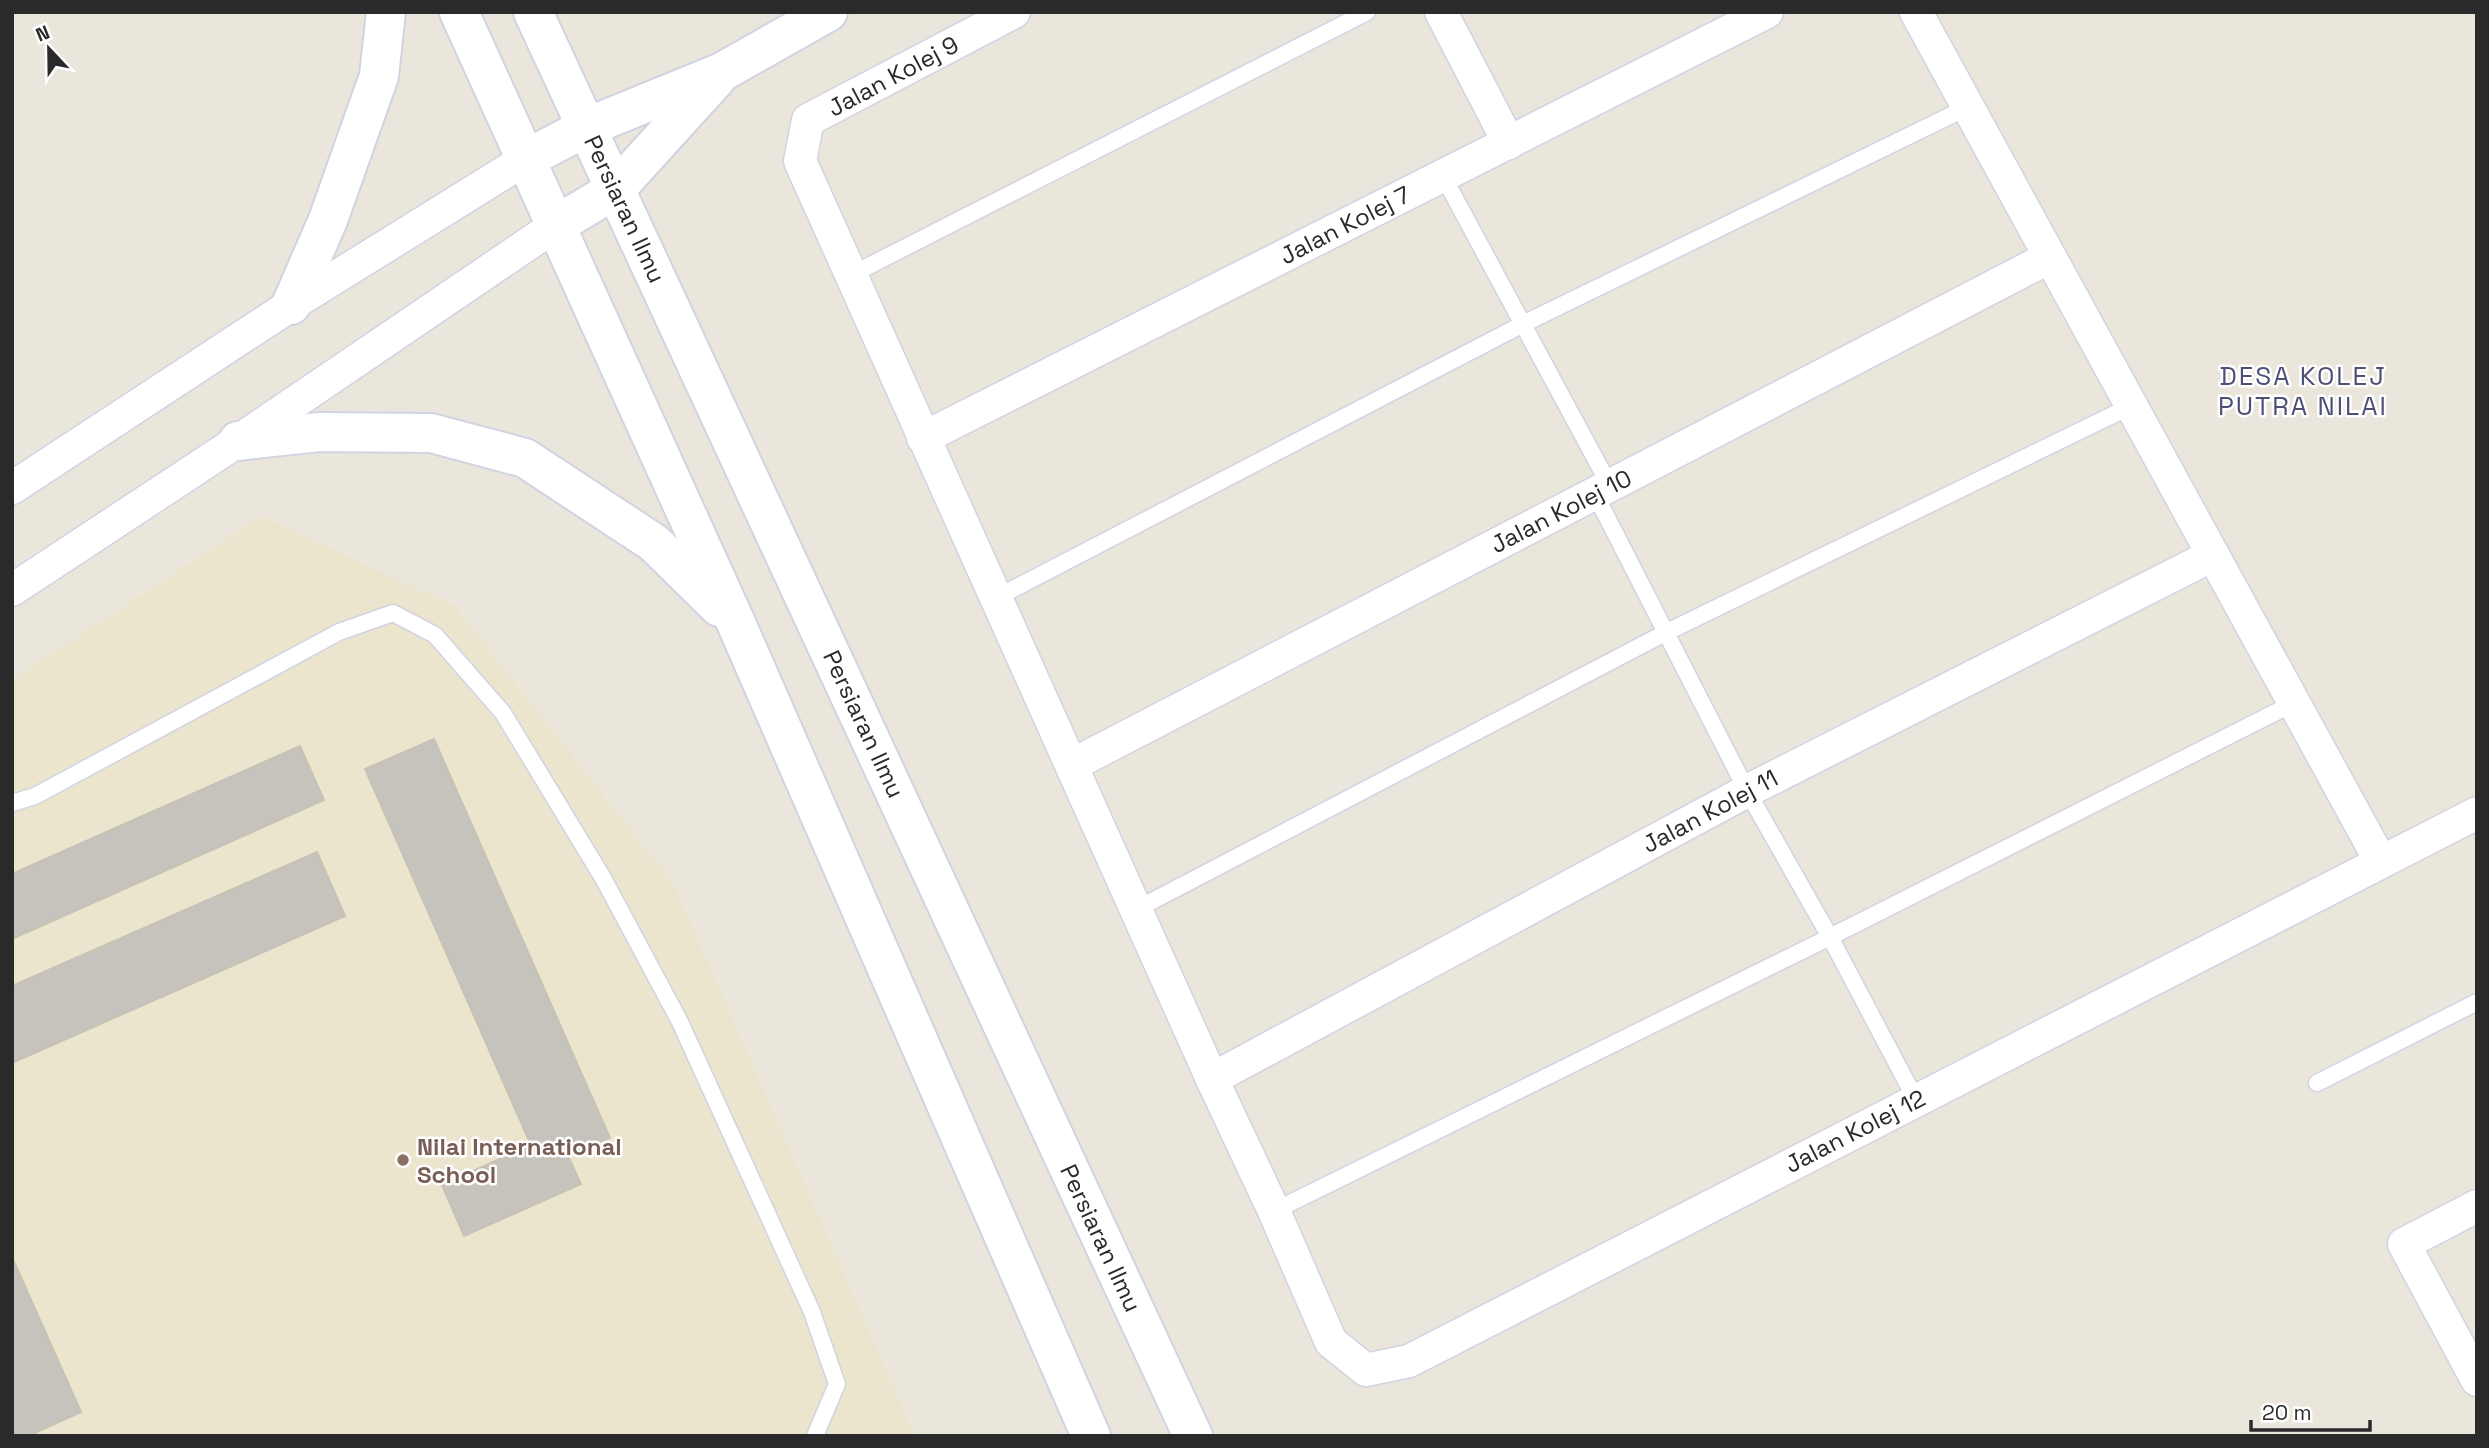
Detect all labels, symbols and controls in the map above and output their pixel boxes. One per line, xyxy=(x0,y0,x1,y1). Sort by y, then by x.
north arrow xyxy=(14,14,84,84)
text: N xyxy=(32,20,53,48)
street label: Jalan Kolej 9 xyxy=(822,29,964,123)
street label: Persiaran Ilmu xyxy=(577,130,673,288)
street label: Jalan Kolej 7 xyxy=(1274,179,1416,271)
district label: DESA KOLEJ PUTRA NILAI xyxy=(2218,359,2388,423)
street label: Jalan Kolej 10 xyxy=(1485,462,1637,560)
street label: Persiaran Ilmu xyxy=(816,645,912,803)
street label: Jalan Kolej 11 xyxy=(1637,762,1783,860)
street label: Jalan Kolej 12 xyxy=(1779,1082,1931,1180)
place label: Nilai International School xyxy=(417,1131,622,1190)
marker: Nilai International School xyxy=(395,1152,411,1168)
street label: Persiaran Ilmu xyxy=(1053,1159,1149,1317)
scale bar xyxy=(2251,1388,2370,1432)
text: 20 m xyxy=(2262,1399,2312,1426)

